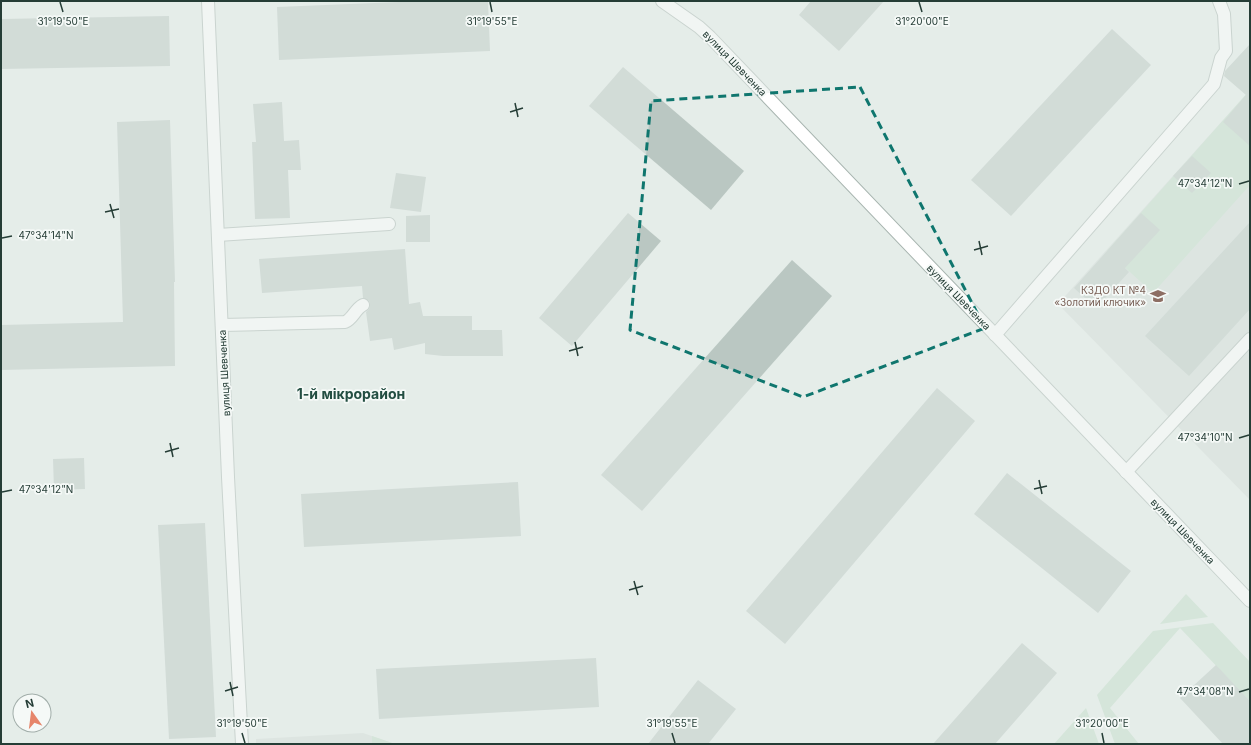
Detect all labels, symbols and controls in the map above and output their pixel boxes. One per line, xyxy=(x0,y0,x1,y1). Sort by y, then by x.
text: 31°19'50"E xyxy=(37,15,89,27)
text: 31°19'55"E xyxy=(467,15,517,27)
text: 31°20'00"E xyxy=(895,15,949,27)
street label: вулиця Шевченка xyxy=(701,28,769,98)
text: 47°34'12"N xyxy=(1178,177,1232,189)
text: 47°34'14"N xyxy=(18,229,74,241)
street label: вулиця Шевченка xyxy=(925,262,993,332)
place label: КЗДО КТ №4 «Золотий ключик» xyxy=(1054,284,1146,308)
school or university icon: КЗДО КТ №4 «Золотий ключик» xyxy=(1149,287,1167,305)
street label: вулиця Шевченка xyxy=(216,330,232,416)
district label: 1-й мікрорайон xyxy=(297,385,405,402)
text: 47°34'10"N xyxy=(1178,431,1232,443)
text: 47°34'12"N xyxy=(19,483,73,495)
street label: вулиця Шевченка xyxy=(1149,496,1217,566)
text: 47°34'08"N xyxy=(1177,685,1234,697)
north arrow xyxy=(12,693,52,733)
text: N xyxy=(24,695,35,711)
text: 31°19'50"E xyxy=(216,717,268,729)
text: 31°19'55"E xyxy=(647,717,697,729)
text: 31°20'00"E xyxy=(1075,717,1129,729)

